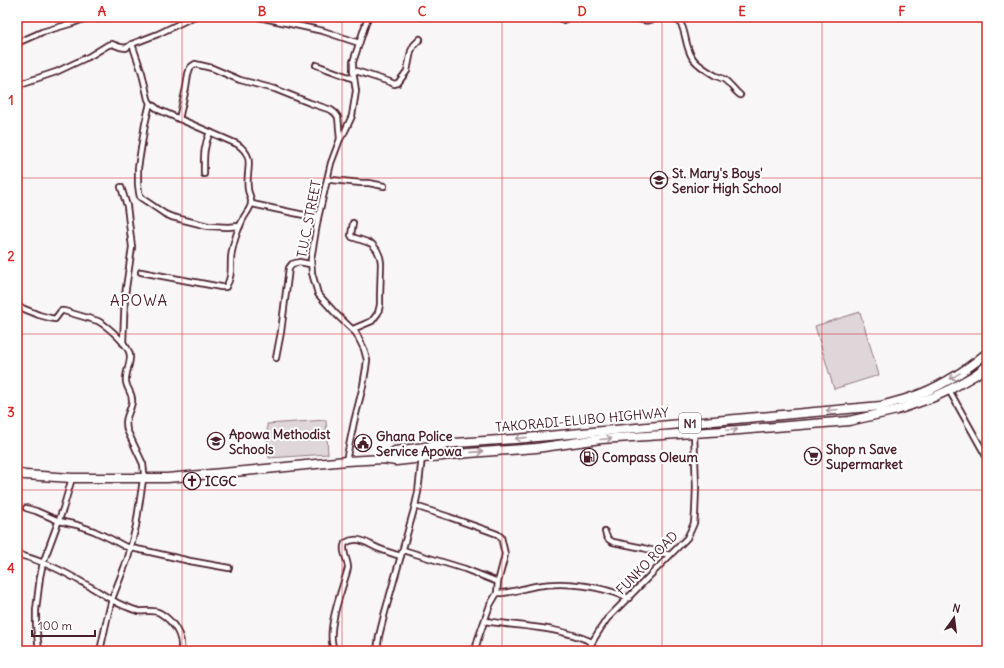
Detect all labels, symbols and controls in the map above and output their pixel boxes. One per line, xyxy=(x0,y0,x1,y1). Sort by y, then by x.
text: A xyxy=(98,3,107,20)
text: B xyxy=(258,3,267,20)
text: C xyxy=(418,3,427,20)
text: D xyxy=(577,3,587,20)
text: E xyxy=(738,3,746,20)
text: F xyxy=(898,3,906,20)
text: 1 xyxy=(8,92,14,109)
place label: St. Mary's Boys' Senior High School xyxy=(672,165,781,197)
school or university icon: St. Mary's Boys' Senior High School xyxy=(649,170,669,190)
street label: T.U.C. STREET xyxy=(293,179,325,259)
text: 2 xyxy=(7,248,15,265)
district label: APOWA xyxy=(110,291,168,310)
one-way arrow xyxy=(949,372,961,380)
text: 3 xyxy=(7,404,15,421)
street label: TAKORADI-ELUBO HIGHWAY xyxy=(495,404,669,436)
one-way arrow xyxy=(826,406,839,414)
road number: N1 xyxy=(679,413,701,433)
place label: Apowa Methodist Schools xyxy=(229,426,331,458)
one-way arrow xyxy=(725,427,738,434)
place label: Ghana Police Service Apowa xyxy=(376,428,463,460)
school or university icon: Apowa Methodist Schools xyxy=(206,431,226,451)
public building icon: Ghana Police Service Apowa xyxy=(353,433,373,453)
one-way arrow xyxy=(515,434,528,442)
one-way arrow xyxy=(599,436,612,443)
place label: Shop n Save Supermarket xyxy=(826,441,903,473)
supermarket icon: Shop n Save Supermarket xyxy=(803,446,823,466)
fuel station icon: Compass Oleum xyxy=(579,447,599,467)
one-way arrow xyxy=(470,449,483,456)
place label: Compass Oleum xyxy=(602,449,698,466)
church icon: ICGC xyxy=(182,471,202,491)
place label: ICGC xyxy=(205,473,237,490)
street label: FUNKO ROAD xyxy=(612,528,682,598)
text: 4 xyxy=(7,560,15,577)
north arrow xyxy=(934,598,974,638)
text: N xyxy=(951,601,962,616)
scale bar xyxy=(32,612,95,638)
text: 100 m xyxy=(38,618,72,633)

